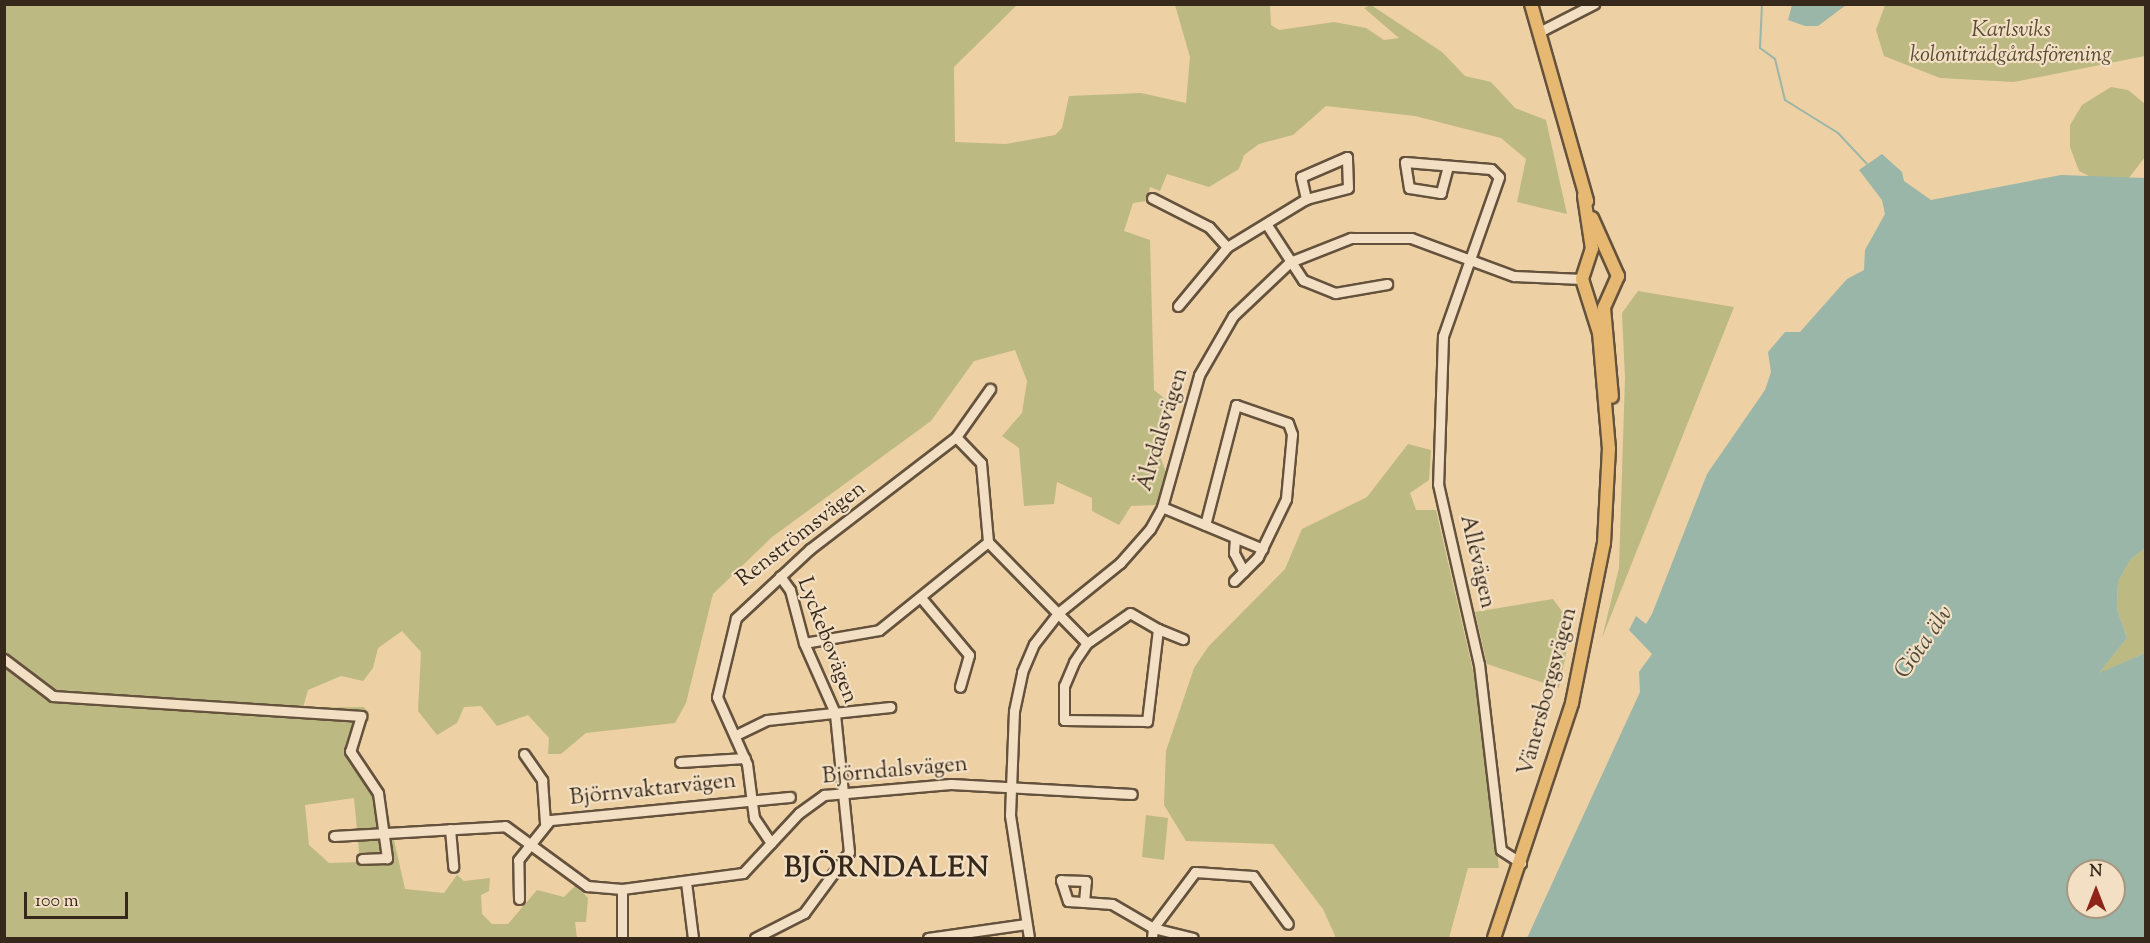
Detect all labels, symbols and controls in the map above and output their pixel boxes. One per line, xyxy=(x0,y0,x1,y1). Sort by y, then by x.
park label: Karlsviks koloniträdgårdsförening xyxy=(1910,18,2112,70)
street label: Älvdalsvägen xyxy=(1133,365,1195,495)
street label: Renströmsvägen xyxy=(732,476,872,594)
street label: Allévägen xyxy=(1452,513,1500,611)
street label: Lyckebovägen xyxy=(790,574,862,708)
water label: Göta älv xyxy=(1890,601,1960,685)
street label: Vänersborgsvägen xyxy=(1514,605,1584,779)
street label: Björndalsvägen xyxy=(821,753,969,791)
street label: Björnvaktarvägen xyxy=(569,769,737,813)
district label: BJÖRNDALEN xyxy=(784,852,990,886)
north arrow xyxy=(2066,859,2126,919)
text: N xyxy=(2090,861,2102,884)
scale bar xyxy=(27,880,130,918)
text: 100 m xyxy=(35,889,79,915)

